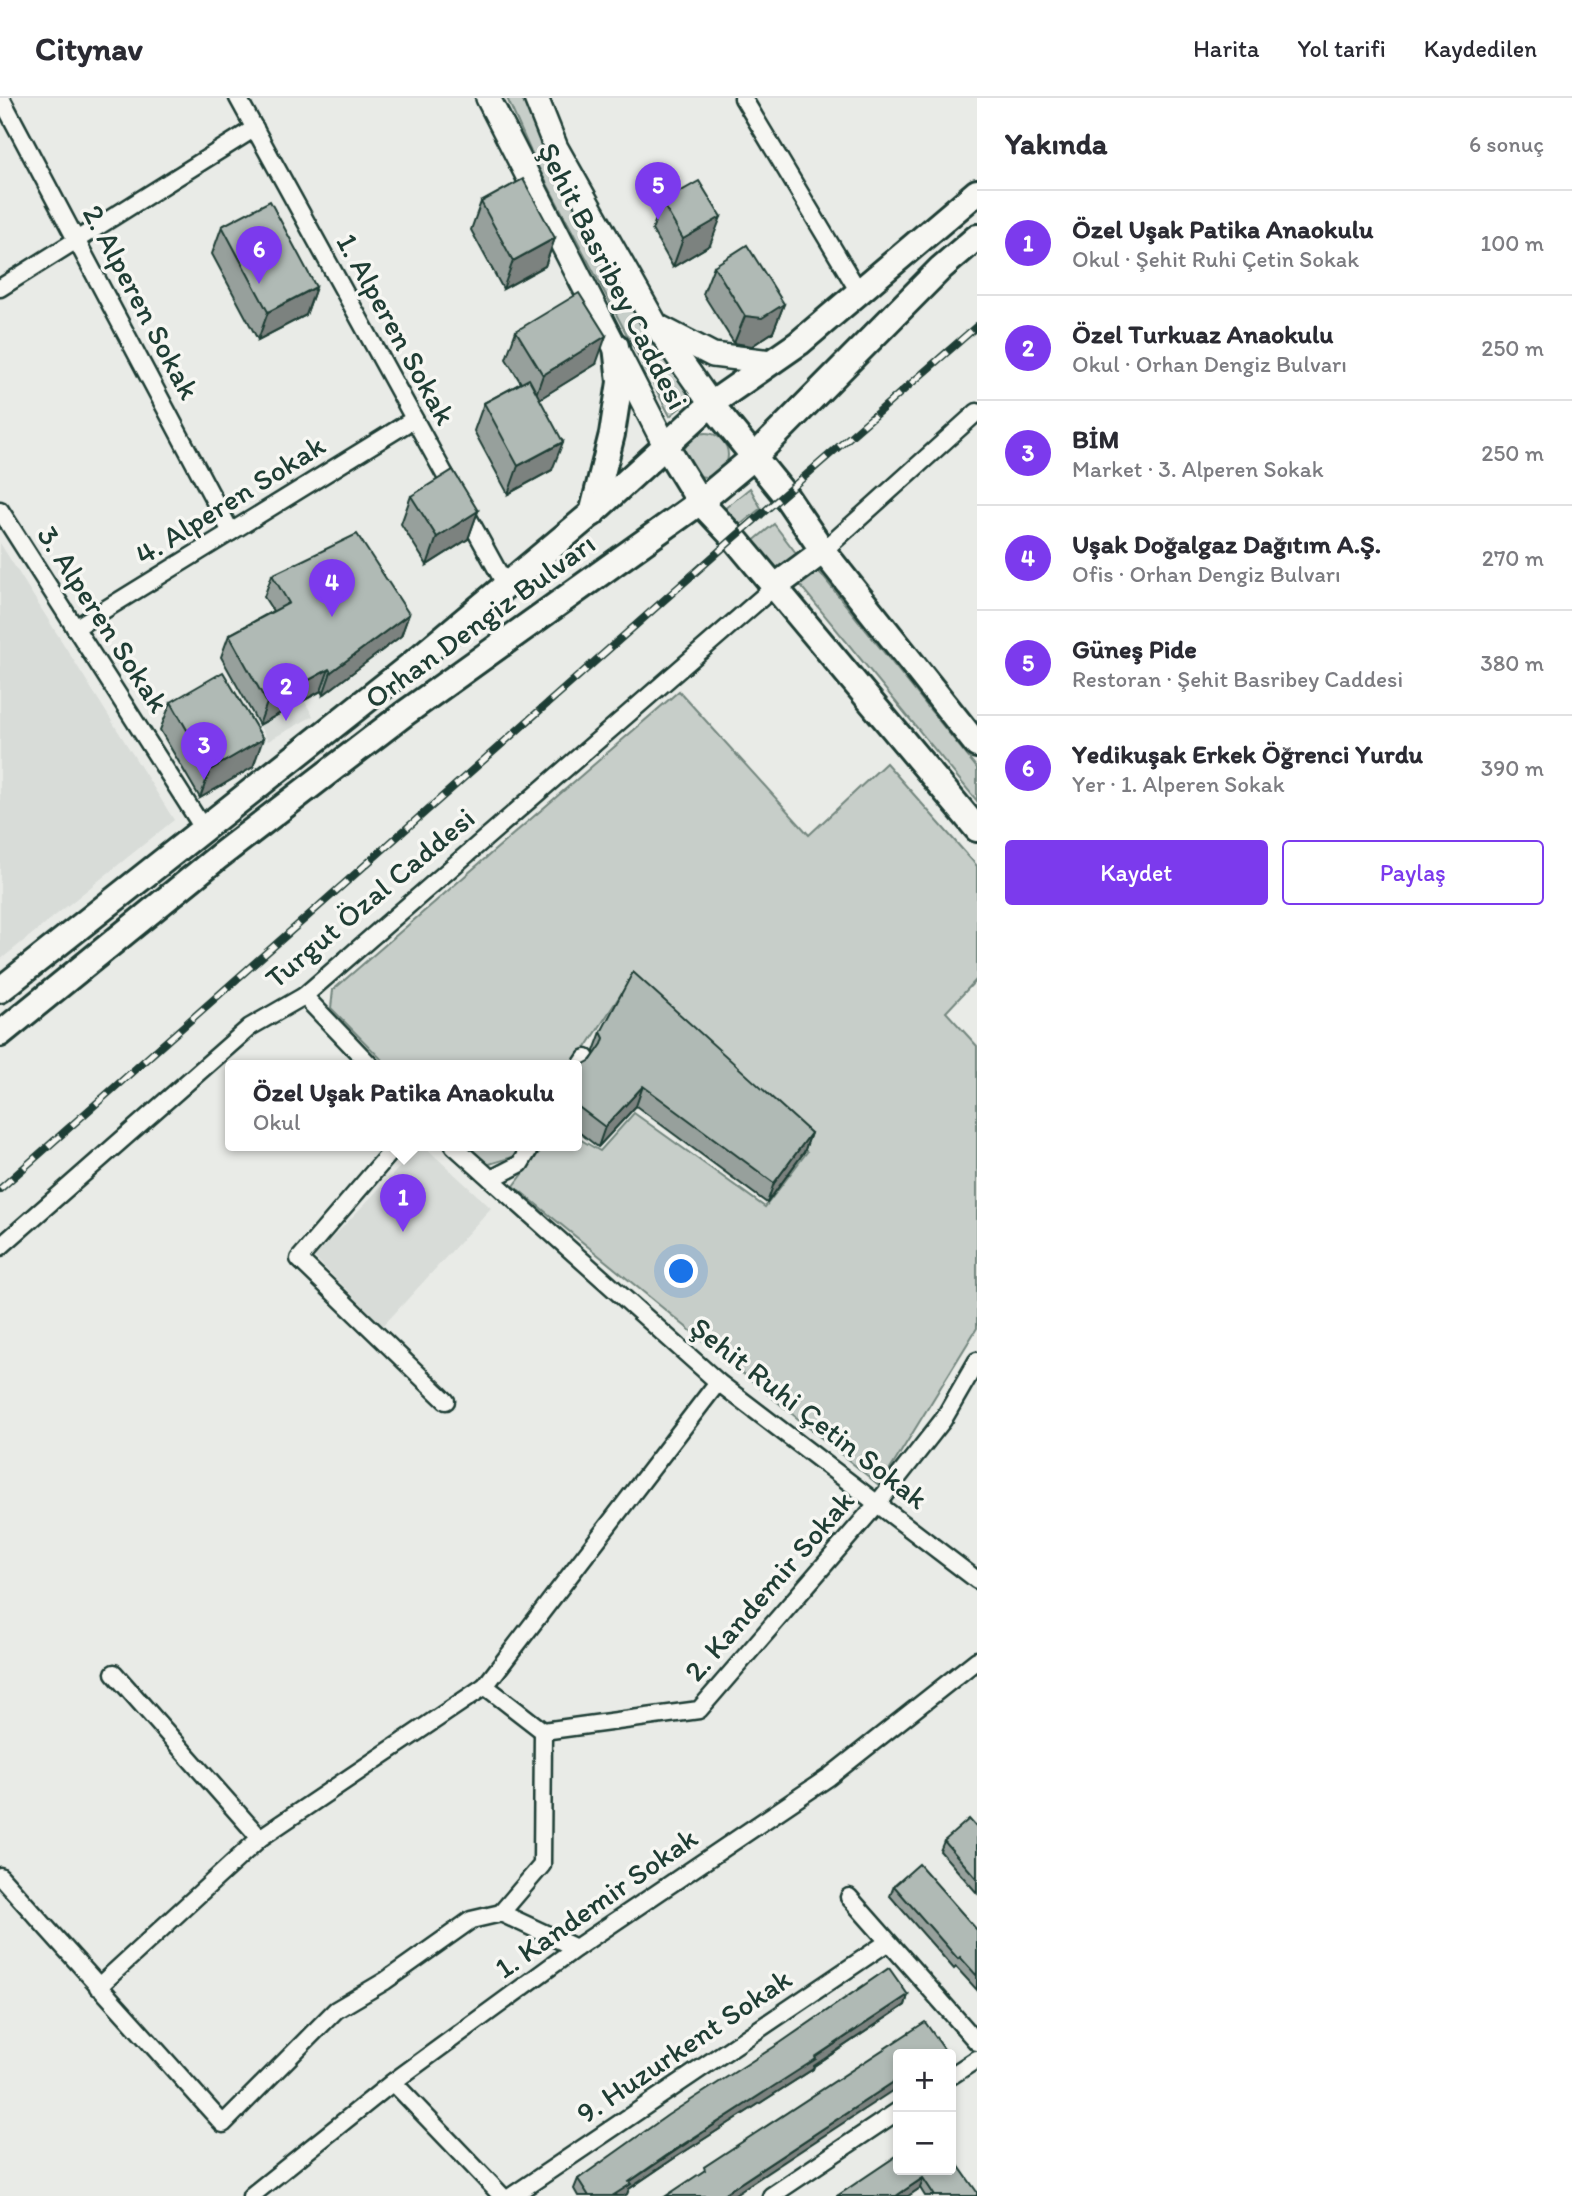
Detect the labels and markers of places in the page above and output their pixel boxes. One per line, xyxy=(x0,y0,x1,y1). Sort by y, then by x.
pin: 5 xyxy=(635,162,681,220)
pin: 6 xyxy=(236,226,282,284)
pin: 4 xyxy=(309,559,355,617)
pin: 2 xyxy=(263,663,309,721)
pin: 3 xyxy=(181,722,227,780)
pin: 1 xyxy=(380,1174,426,1232)

